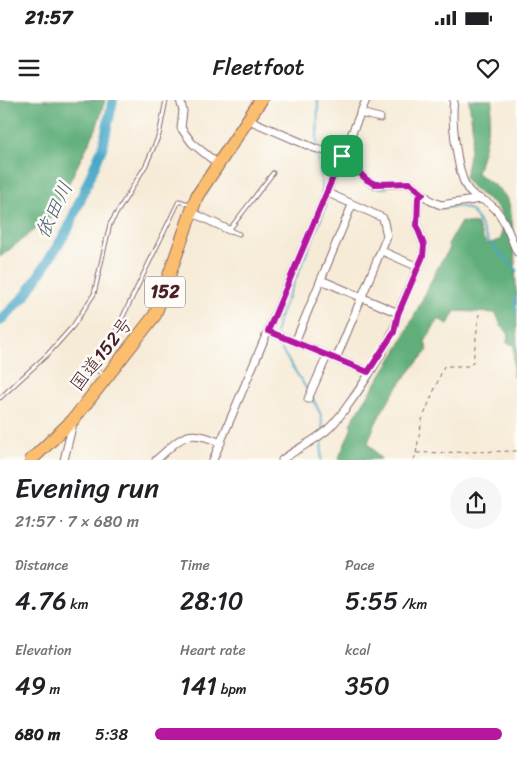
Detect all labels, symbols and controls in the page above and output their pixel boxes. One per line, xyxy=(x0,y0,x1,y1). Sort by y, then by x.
text: 21:57 xyxy=(25,1,72,34)
text: Fleetfoot xyxy=(213,48,304,87)
icon: menu xyxy=(15,54,43,82)
icon: heart xyxy=(474,54,502,82)
pin xyxy=(321,135,363,177)
icon: arrive xyxy=(328,142,356,170)
water label: 依田川 xyxy=(25,175,83,245)
road number: 152 xyxy=(145,276,185,308)
street label: 国道152号 xyxy=(61,309,141,399)
text: Evening run xyxy=(15,463,159,512)
button: share xyxy=(450,477,502,529)
text: 21:57 · 7 × 680 m xyxy=(15,507,139,536)
text: Distance xyxy=(15,553,68,578)
text: Time xyxy=(180,553,210,578)
text: Pace xyxy=(345,553,375,578)
text: 4.76 xyxy=(15,578,67,623)
text: 28:10 xyxy=(180,578,244,623)
text: 5:55 xyxy=(345,578,398,623)
text: km xyxy=(67,592,88,617)
text: /km xyxy=(398,592,427,617)
text: Elevation xyxy=(15,638,72,663)
text: Heart rate xyxy=(180,638,246,663)
text: kcal xyxy=(345,638,370,663)
text: 49 xyxy=(15,663,46,708)
text: 141 xyxy=(180,663,217,708)
text: 350 xyxy=(345,663,390,708)
text: m xyxy=(46,677,60,702)
text: bpm xyxy=(217,677,247,702)
text: 680 m xyxy=(15,720,60,749)
text: 5:38 xyxy=(95,720,128,749)

